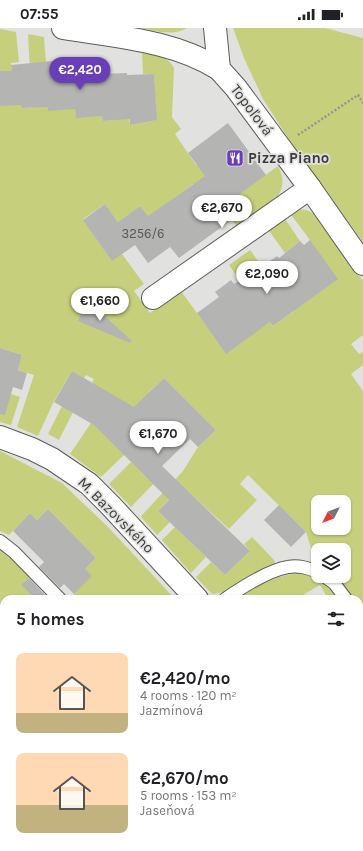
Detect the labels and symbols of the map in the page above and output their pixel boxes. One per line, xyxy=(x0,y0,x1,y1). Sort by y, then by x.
pin: €2,420 xyxy=(47,57,113,91)
street label: Topoľová xyxy=(227,81,277,139)
restaurant icon: Pizza Piano xyxy=(225,148,245,168)
place label: Pizza Piano xyxy=(248,149,329,167)
pin: €2,670 xyxy=(189,195,255,229)
house number: 3256/6 xyxy=(121,226,165,241)
pin: €2,090 xyxy=(234,261,300,295)
pin: €1,660 xyxy=(67,288,133,322)
pin: €1,670 xyxy=(125,421,191,455)
street label: M. Bazovského xyxy=(74,473,158,557)
north arrow xyxy=(311,495,351,535)

